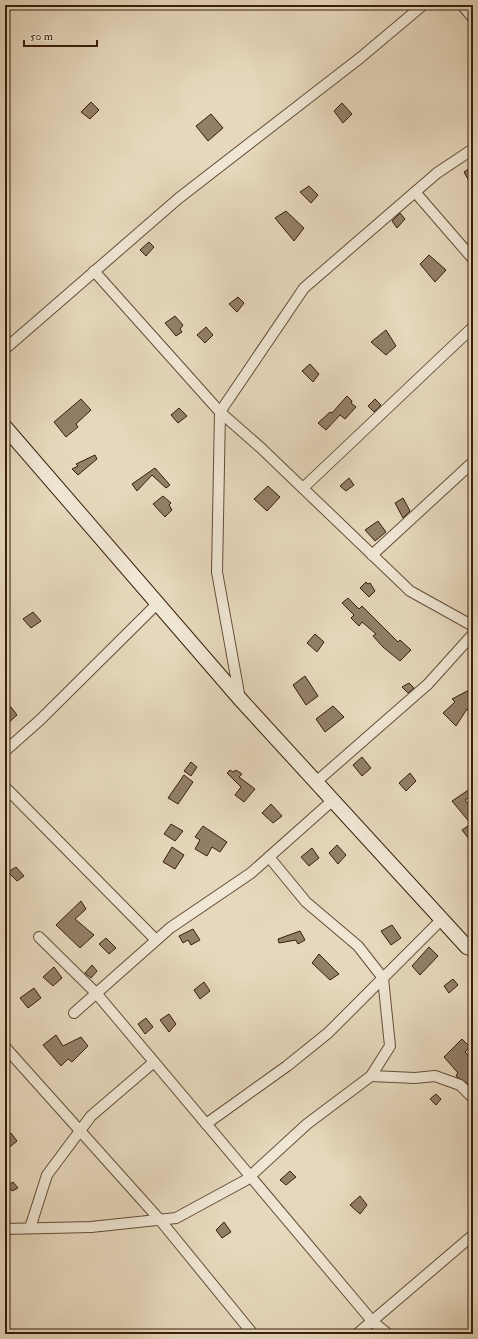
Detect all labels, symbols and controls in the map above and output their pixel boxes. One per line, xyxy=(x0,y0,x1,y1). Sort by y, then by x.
scale bar xyxy=(24,22,97,48)
text: 50 m xyxy=(30,29,54,44)

